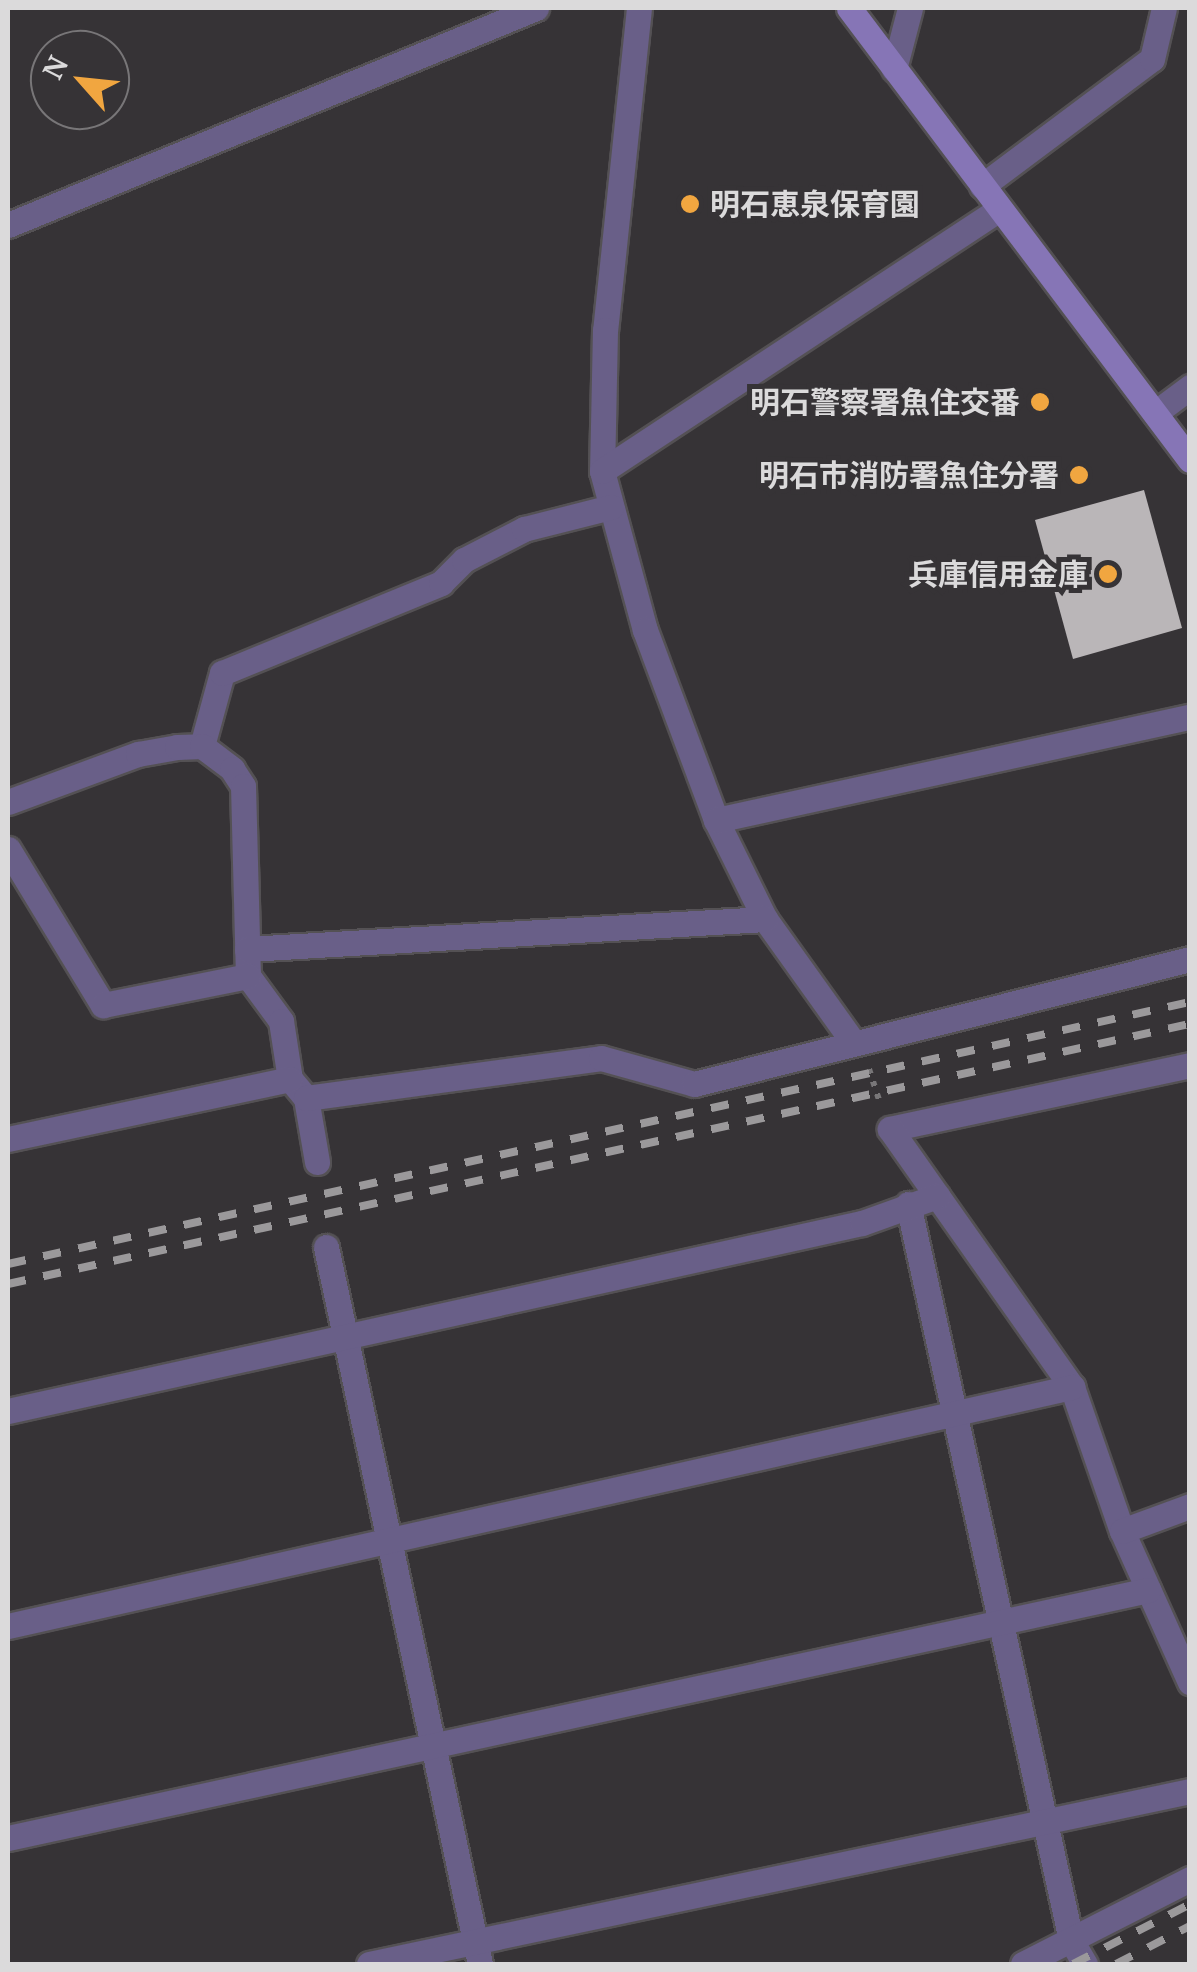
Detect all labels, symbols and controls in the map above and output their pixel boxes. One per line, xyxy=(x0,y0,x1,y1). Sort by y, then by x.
north arrow xyxy=(30,30,130,130)
text: N xyxy=(33,49,76,85)
place label: 明石恵泉保育園 xyxy=(710,186,920,222)
marker: 明石恵泉保育園 xyxy=(679,193,701,215)
place label: 明石警察署魚住交番 xyxy=(750,384,1020,420)
marker: 明石警察署魚住交番 xyxy=(1029,391,1051,413)
place label: 明石市消防署魚住分署 xyxy=(759,457,1059,493)
marker: 明石市消防署魚住分署 xyxy=(1068,464,1090,486)
place label: 兵庫信用金庫 xyxy=(908,556,1088,592)
marker: 兵庫信用金庫 xyxy=(1097,563,1119,585)

